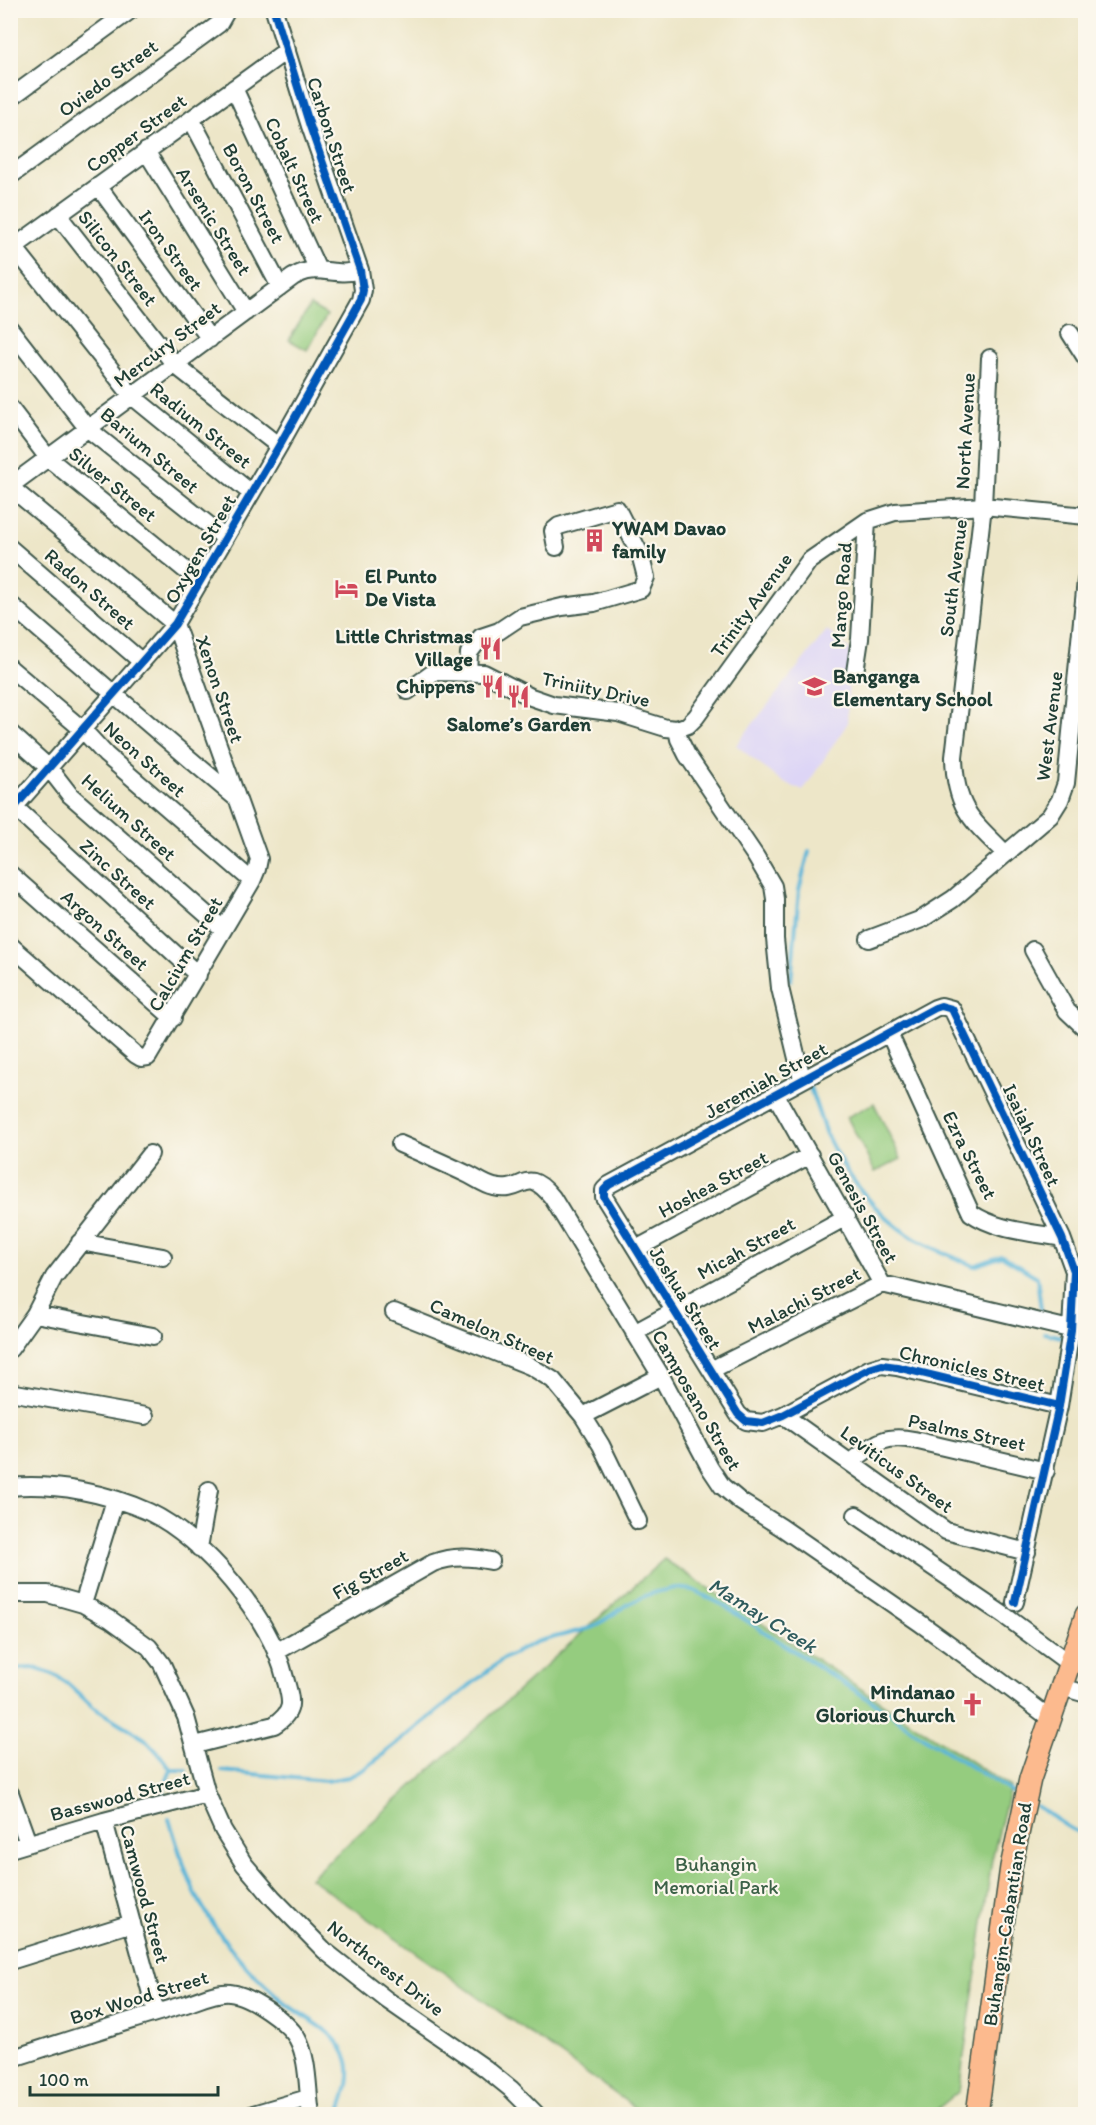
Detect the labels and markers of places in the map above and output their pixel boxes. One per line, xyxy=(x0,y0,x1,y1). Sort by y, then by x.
place label: YWAM Davao family xyxy=(611,516,726,564)
building icon: YWAM Davao family xyxy=(581,527,607,553)
place label: El Punto De Vista xyxy=(365,564,437,611)
hotel icon: El Punto De Vista xyxy=(334,575,360,601)
place label: Little Christmas Village xyxy=(335,624,473,672)
restaurant icon: Little Christmas Village xyxy=(478,635,504,661)
place label: Banganga Elementary School xyxy=(833,664,993,712)
restaurant icon: Chippens xyxy=(480,673,506,699)
place label: Chippens xyxy=(396,674,475,699)
school or university icon: Banganga Elementary School xyxy=(802,674,828,700)
restaurant icon: Salome’s Garden xyxy=(506,684,532,710)
place label: Salome’s Garden xyxy=(447,712,592,736)
place label: Mindanao Glorious Church xyxy=(816,1680,955,1727)
church icon: Mindanao Glorious Church xyxy=(960,1691,986,1717)

